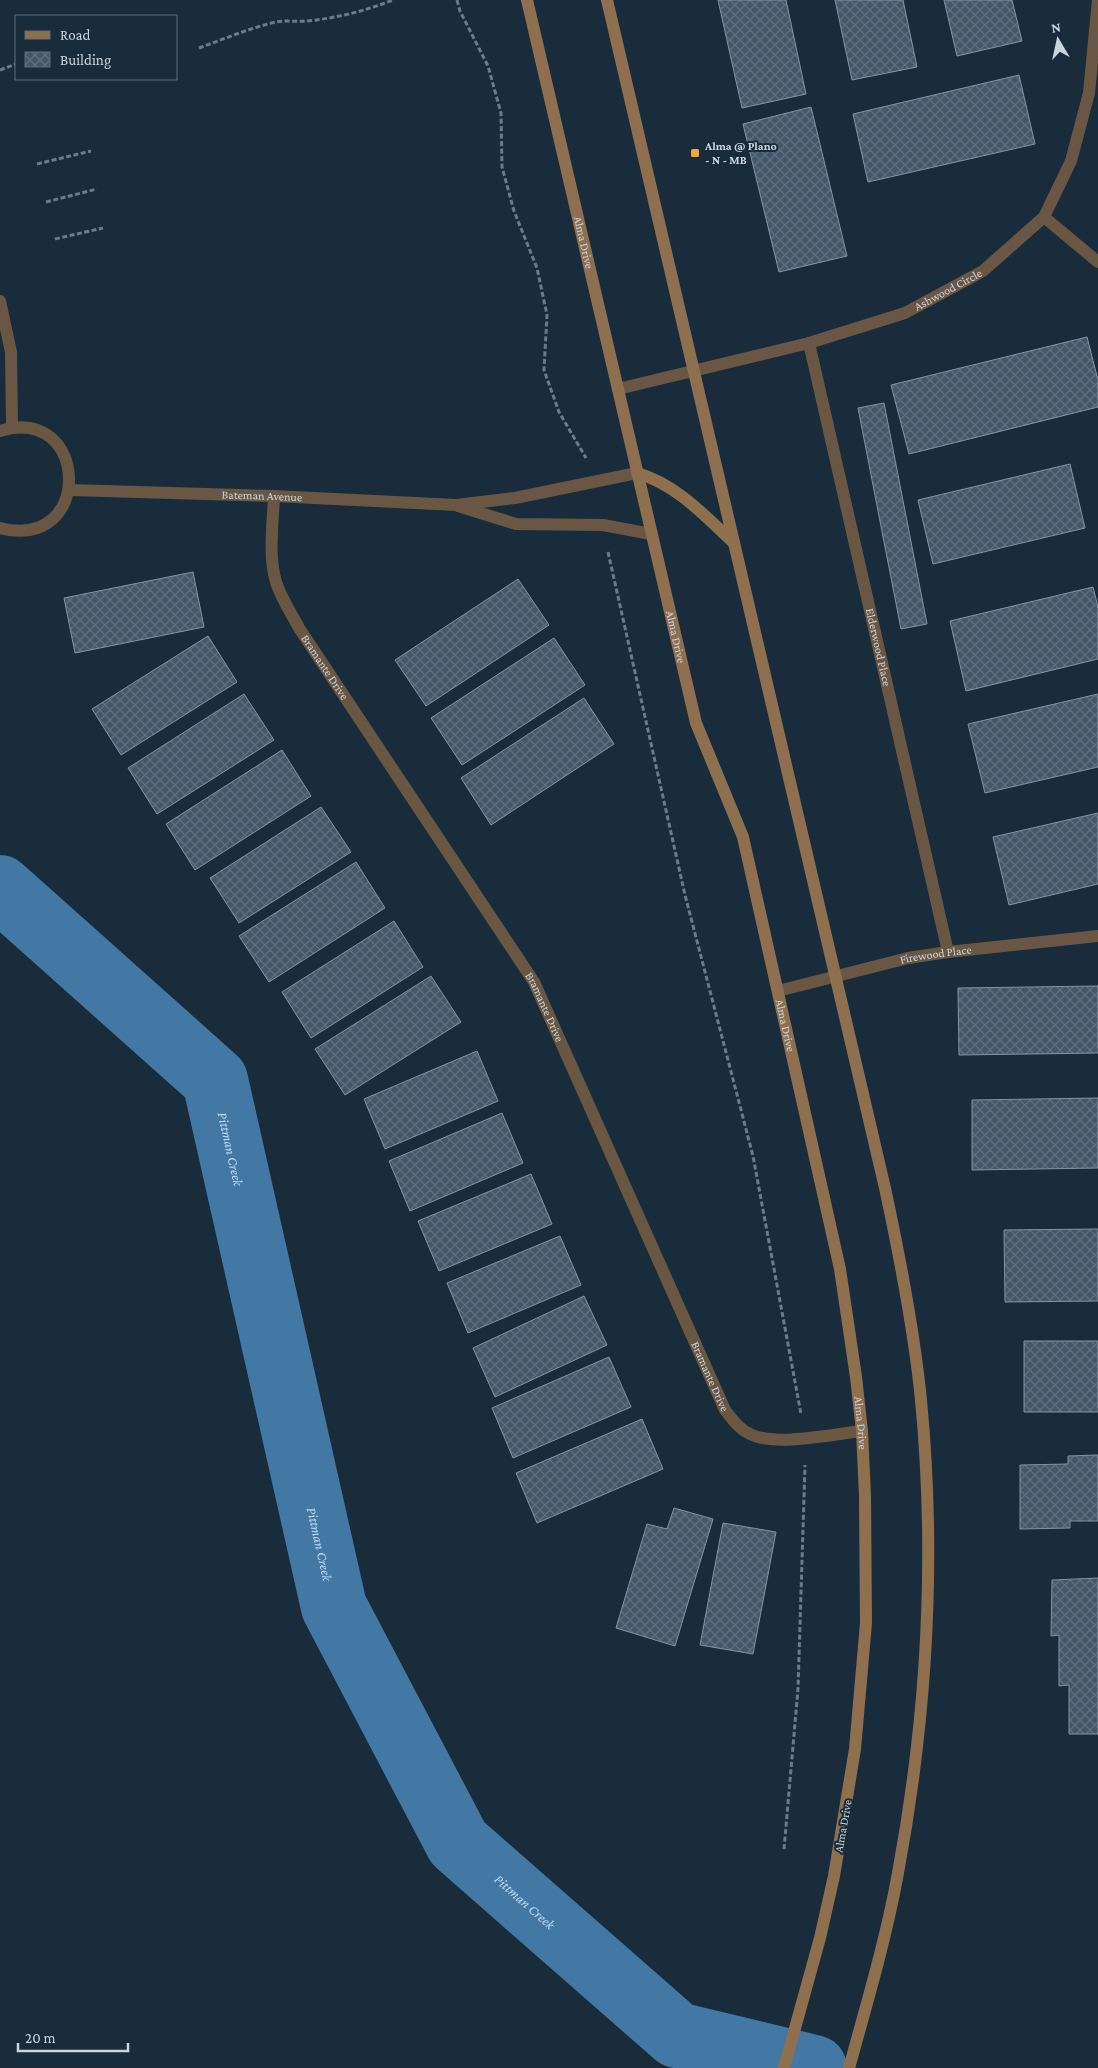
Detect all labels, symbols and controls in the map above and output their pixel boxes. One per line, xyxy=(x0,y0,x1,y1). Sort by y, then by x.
legend xyxy=(15,15,178,80)
north arrow xyxy=(1033,15,1083,65)
text: N xyxy=(1050,18,1062,36)
text: Road xyxy=(60,27,91,43)
text: Building xyxy=(60,52,111,69)
place label: Alma @ Plano - N - MB xyxy=(704,139,777,167)
marker: Alma @ Plano - N - MB xyxy=(689,147,701,159)
street label: Alma Drive xyxy=(571,215,597,270)
street label: Ashwood Circle xyxy=(912,266,984,314)
street label: Bateman Avenue xyxy=(221,487,303,504)
street label: Elderwood Place xyxy=(863,607,894,688)
street label: Alma Drive xyxy=(663,609,689,665)
street label: Bramante Drive xyxy=(298,632,352,702)
street label: Firewood Place xyxy=(898,943,972,967)
street label: Bramante Drive xyxy=(522,969,567,1044)
street label: Alma Drive xyxy=(773,998,798,1053)
water label: Pittman Creek xyxy=(214,1111,247,1188)
street label: Bramante Drive xyxy=(688,1339,732,1414)
street label: Alma Drive xyxy=(851,1396,870,1450)
water label: Pittman Creek xyxy=(304,1506,336,1583)
street label: Alma Drive xyxy=(831,1798,855,1854)
water label: Pittman Creek xyxy=(491,1871,559,1933)
scale bar xyxy=(18,2020,128,2052)
text: 20 m xyxy=(25,2030,56,2046)

